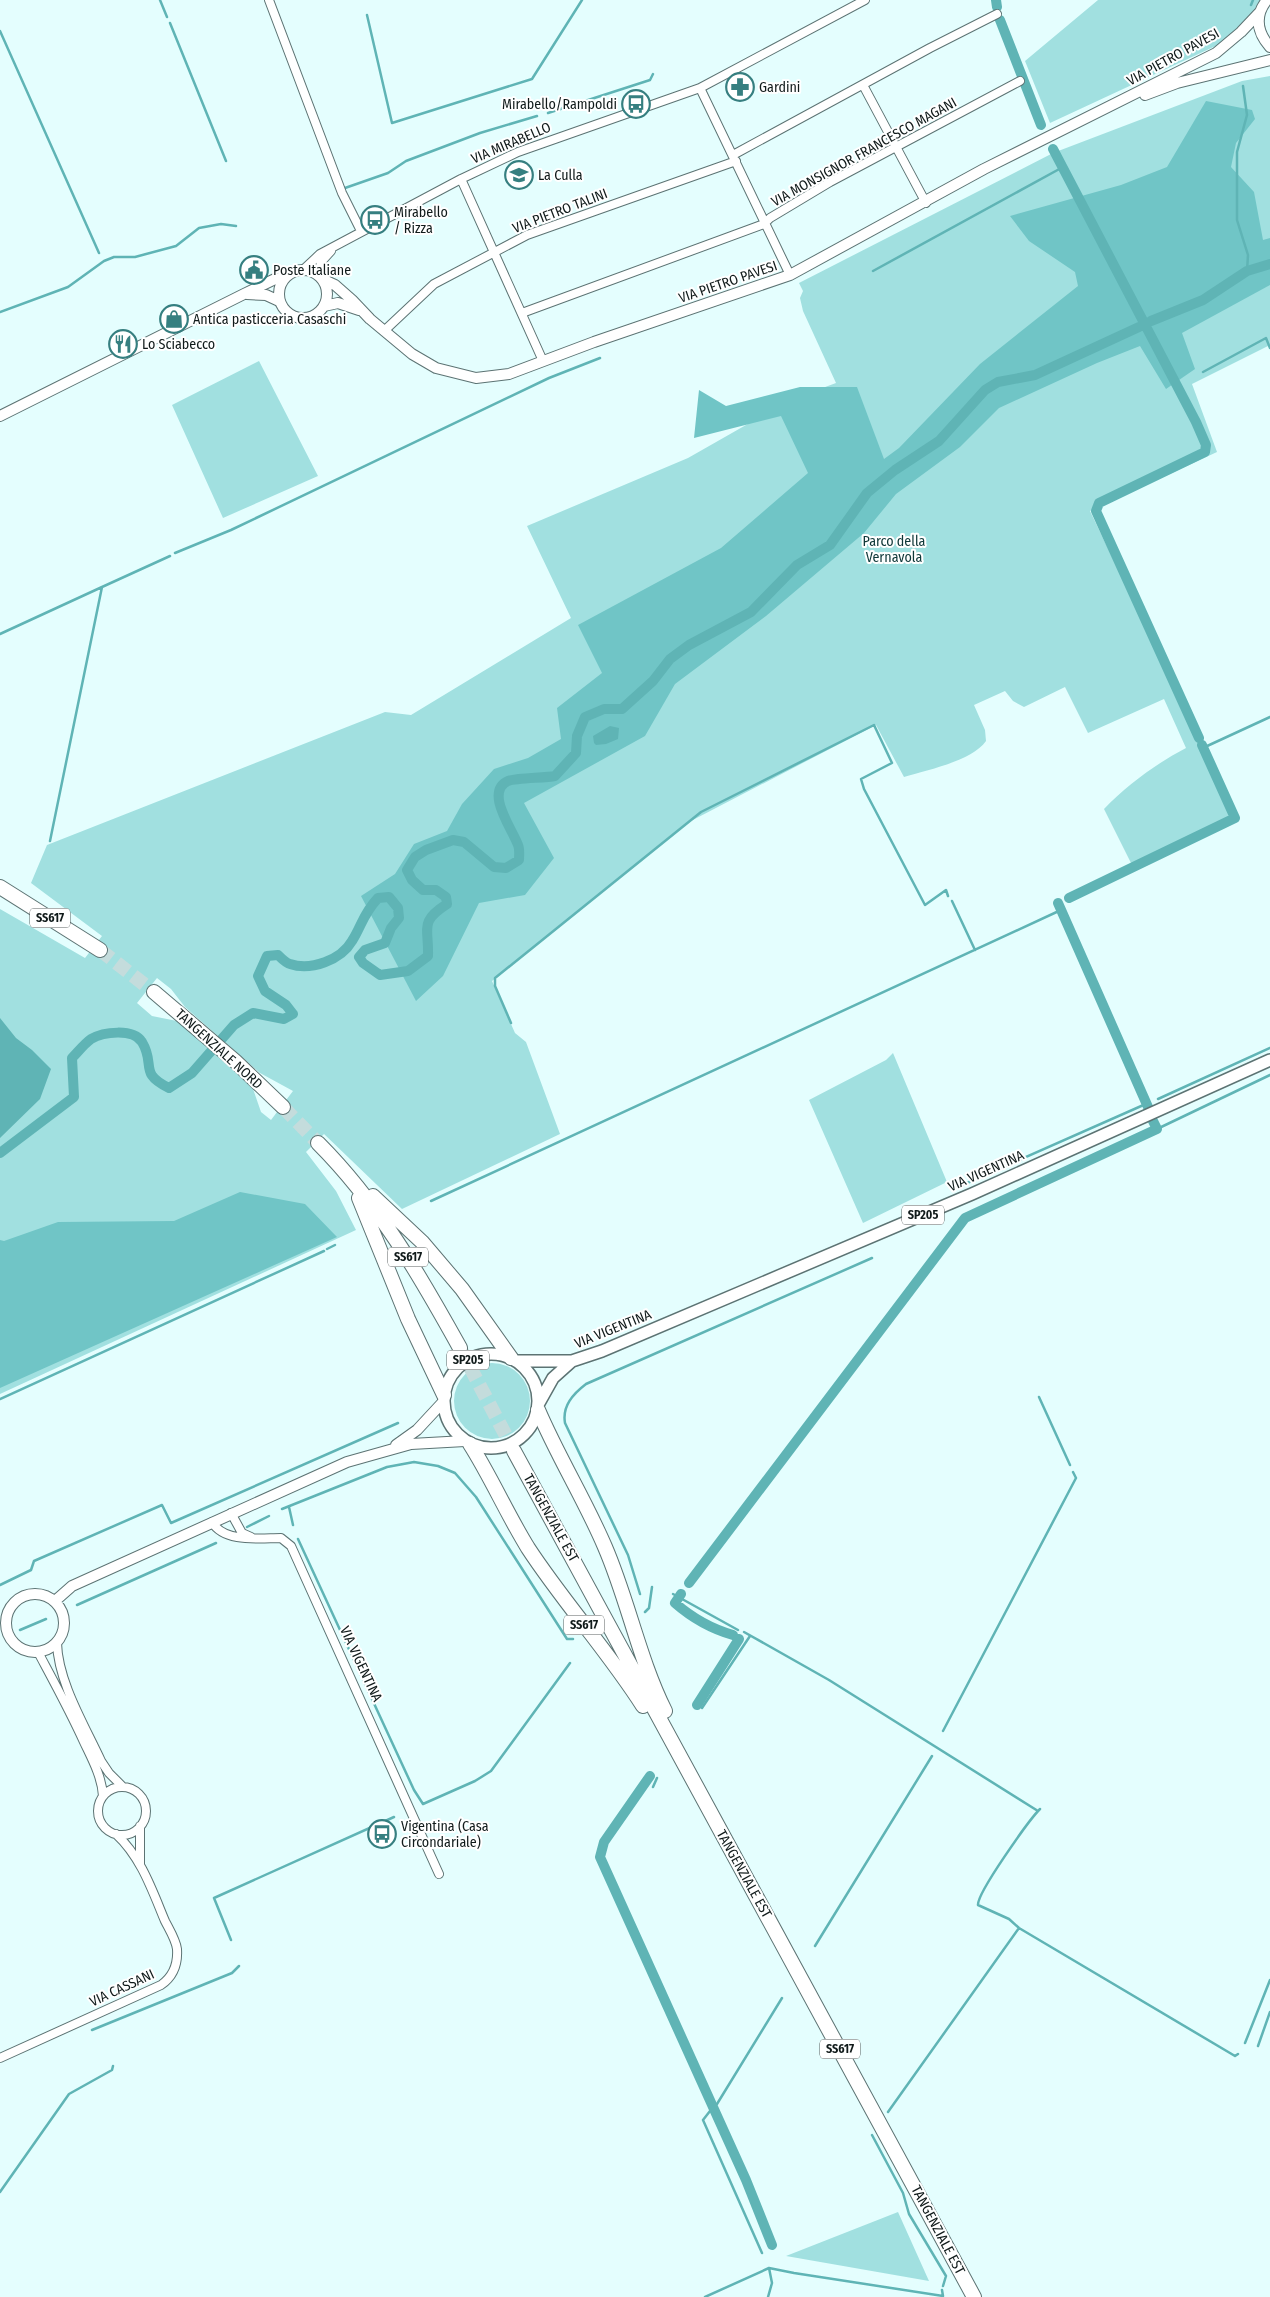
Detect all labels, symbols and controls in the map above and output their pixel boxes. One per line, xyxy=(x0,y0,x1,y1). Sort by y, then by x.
street label: VIA PIETRO PAVESI xyxy=(1124,25,1222,89)
pharmacy icon: Gardini xyxy=(725,72,755,102)
place label: Gardini xyxy=(759,79,800,96)
bus stop icon: Mirabello/Rampoldi xyxy=(621,89,651,119)
street label: VIA MONSIGNOR FRANCESCO MAGANI xyxy=(768,94,960,210)
place label: Mirabello/Rampoldi xyxy=(502,96,617,113)
street label: VIA MIRABELLO xyxy=(469,119,554,167)
school or university icon: La Culla xyxy=(504,160,534,190)
place label: La Culla xyxy=(538,167,583,184)
street label: VIA PIETRO TALINI xyxy=(510,185,610,237)
place label: Mirabello / Rizza xyxy=(394,204,448,237)
bus stop icon: Mirabello / Rizza xyxy=(360,205,390,235)
public building icon: Poste Italiane xyxy=(239,255,269,285)
street label: VIA PIETRO PAVESI xyxy=(677,257,779,307)
place label: Poste Italiane xyxy=(273,262,351,279)
shop icon: Antica pasticceria Casaschi xyxy=(159,304,189,334)
place label: Antica pasticceria Casaschi xyxy=(193,311,346,328)
restaurant icon: Lo Sciabecco xyxy=(108,329,138,359)
place label: Lo Sciabecco xyxy=(142,336,215,353)
park label: Parco della Vernavola xyxy=(863,533,926,566)
road number: SS617 xyxy=(30,908,70,928)
street label: TANGENZIALE NORD xyxy=(172,1005,266,1093)
street label: VIA VIGENTINA xyxy=(945,1146,1027,1195)
road number: SP205 xyxy=(902,1206,944,1224)
road number: SS617 xyxy=(388,1248,428,1266)
street label: VIA VIGENTINA xyxy=(572,1306,654,1352)
road number: SP205 xyxy=(447,1350,489,1370)
street label: TANGENZIALE EST xyxy=(520,1471,582,1565)
road number: SS617 xyxy=(564,1616,604,1634)
street label: VIA VIGENTINA xyxy=(336,1624,386,1705)
place label: Vigentina (Casa Circondariale) xyxy=(401,1818,489,1851)
bus stop icon: Vigentina (Casa Circondariale) xyxy=(367,1819,397,1849)
street label: TANGENZIALE EST xyxy=(713,1827,775,1921)
street label: VIA CASSANI xyxy=(87,1966,157,2010)
road number: SS617 xyxy=(820,2040,860,2058)
street label: TANGENZIALE EST xyxy=(907,2183,969,2278)

